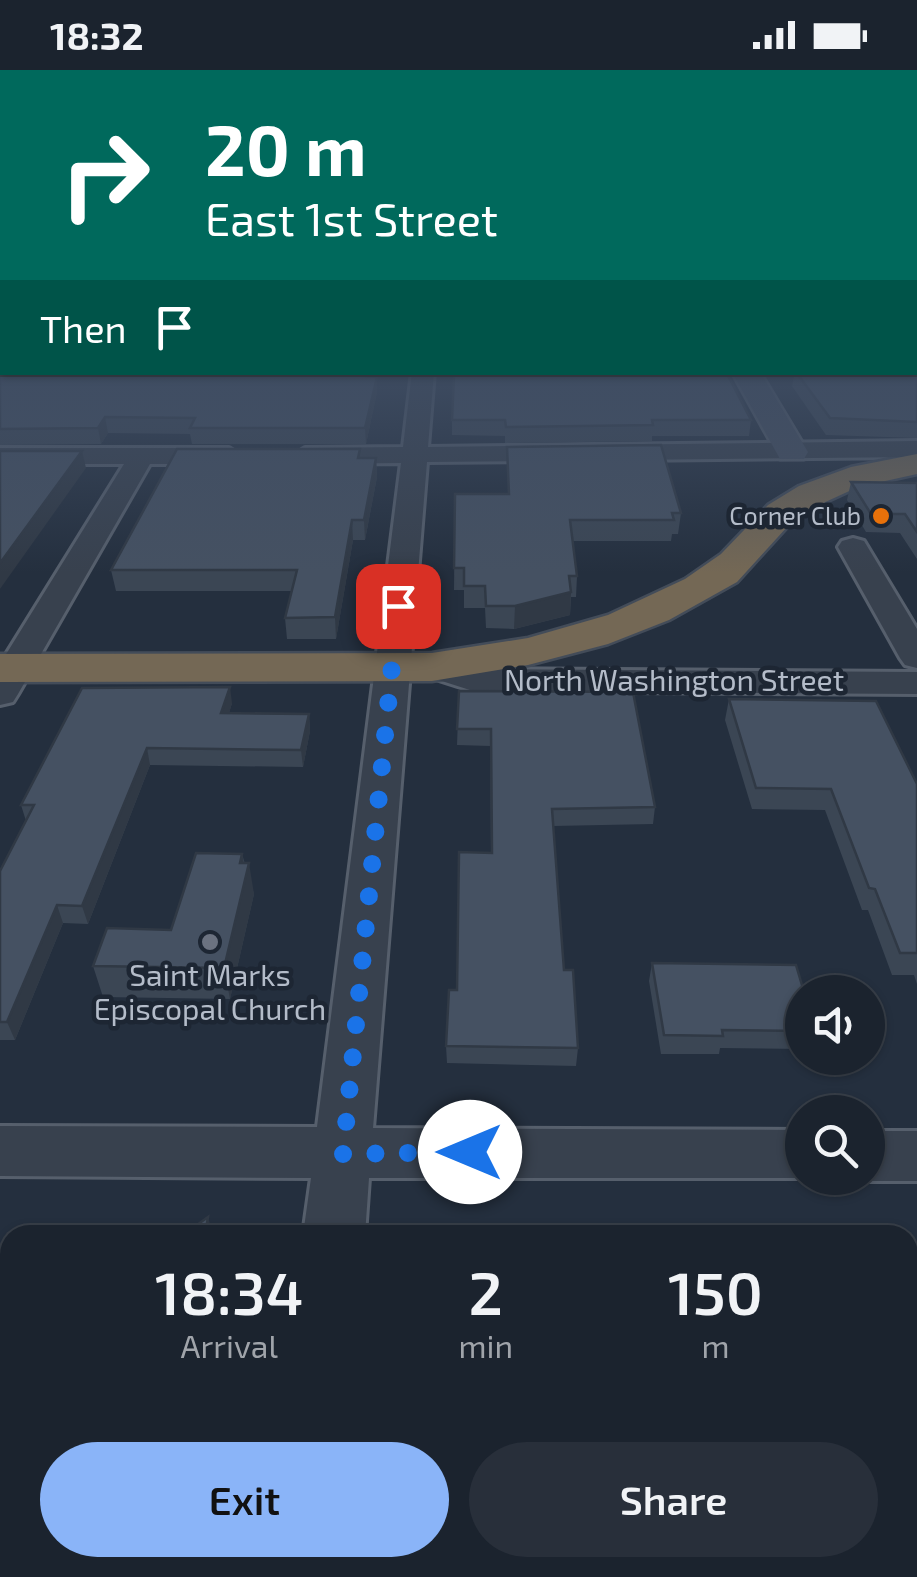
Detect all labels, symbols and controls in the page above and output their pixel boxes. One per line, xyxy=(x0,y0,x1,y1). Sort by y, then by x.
text: 18:32 xyxy=(50,12,143,58)
text: 20 m xyxy=(205,106,367,190)
icon: right xyxy=(40,110,170,240)
text: East 1st Street xyxy=(205,191,498,245)
icon: arrive xyxy=(147,300,202,355)
text: Then xyxy=(40,305,127,351)
place label: Corner Club xyxy=(729,500,861,530)
marker: Corner Club xyxy=(870,505,892,527)
pin xyxy=(356,564,441,649)
icon: arrive xyxy=(371,579,426,634)
street label: North Washington Street xyxy=(504,661,844,697)
marker: Saint Marks Episcopal Church xyxy=(199,931,221,953)
place label: Saint Marks Episcopal Church xyxy=(94,956,326,1026)
map controls xyxy=(785,975,885,1195)
button: sound xyxy=(785,975,885,1075)
button: search xyxy=(785,1095,885,1195)
position arrow xyxy=(418,1100,522,1204)
text: 18:34 xyxy=(155,1255,303,1327)
text: 2 xyxy=(469,1255,503,1327)
text: 150 xyxy=(668,1255,763,1327)
text: Arrival xyxy=(181,1326,278,1364)
text: min xyxy=(458,1326,513,1364)
text: m xyxy=(701,1326,730,1364)
button: Exit xyxy=(40,1442,449,1557)
button: Share xyxy=(469,1442,878,1557)

